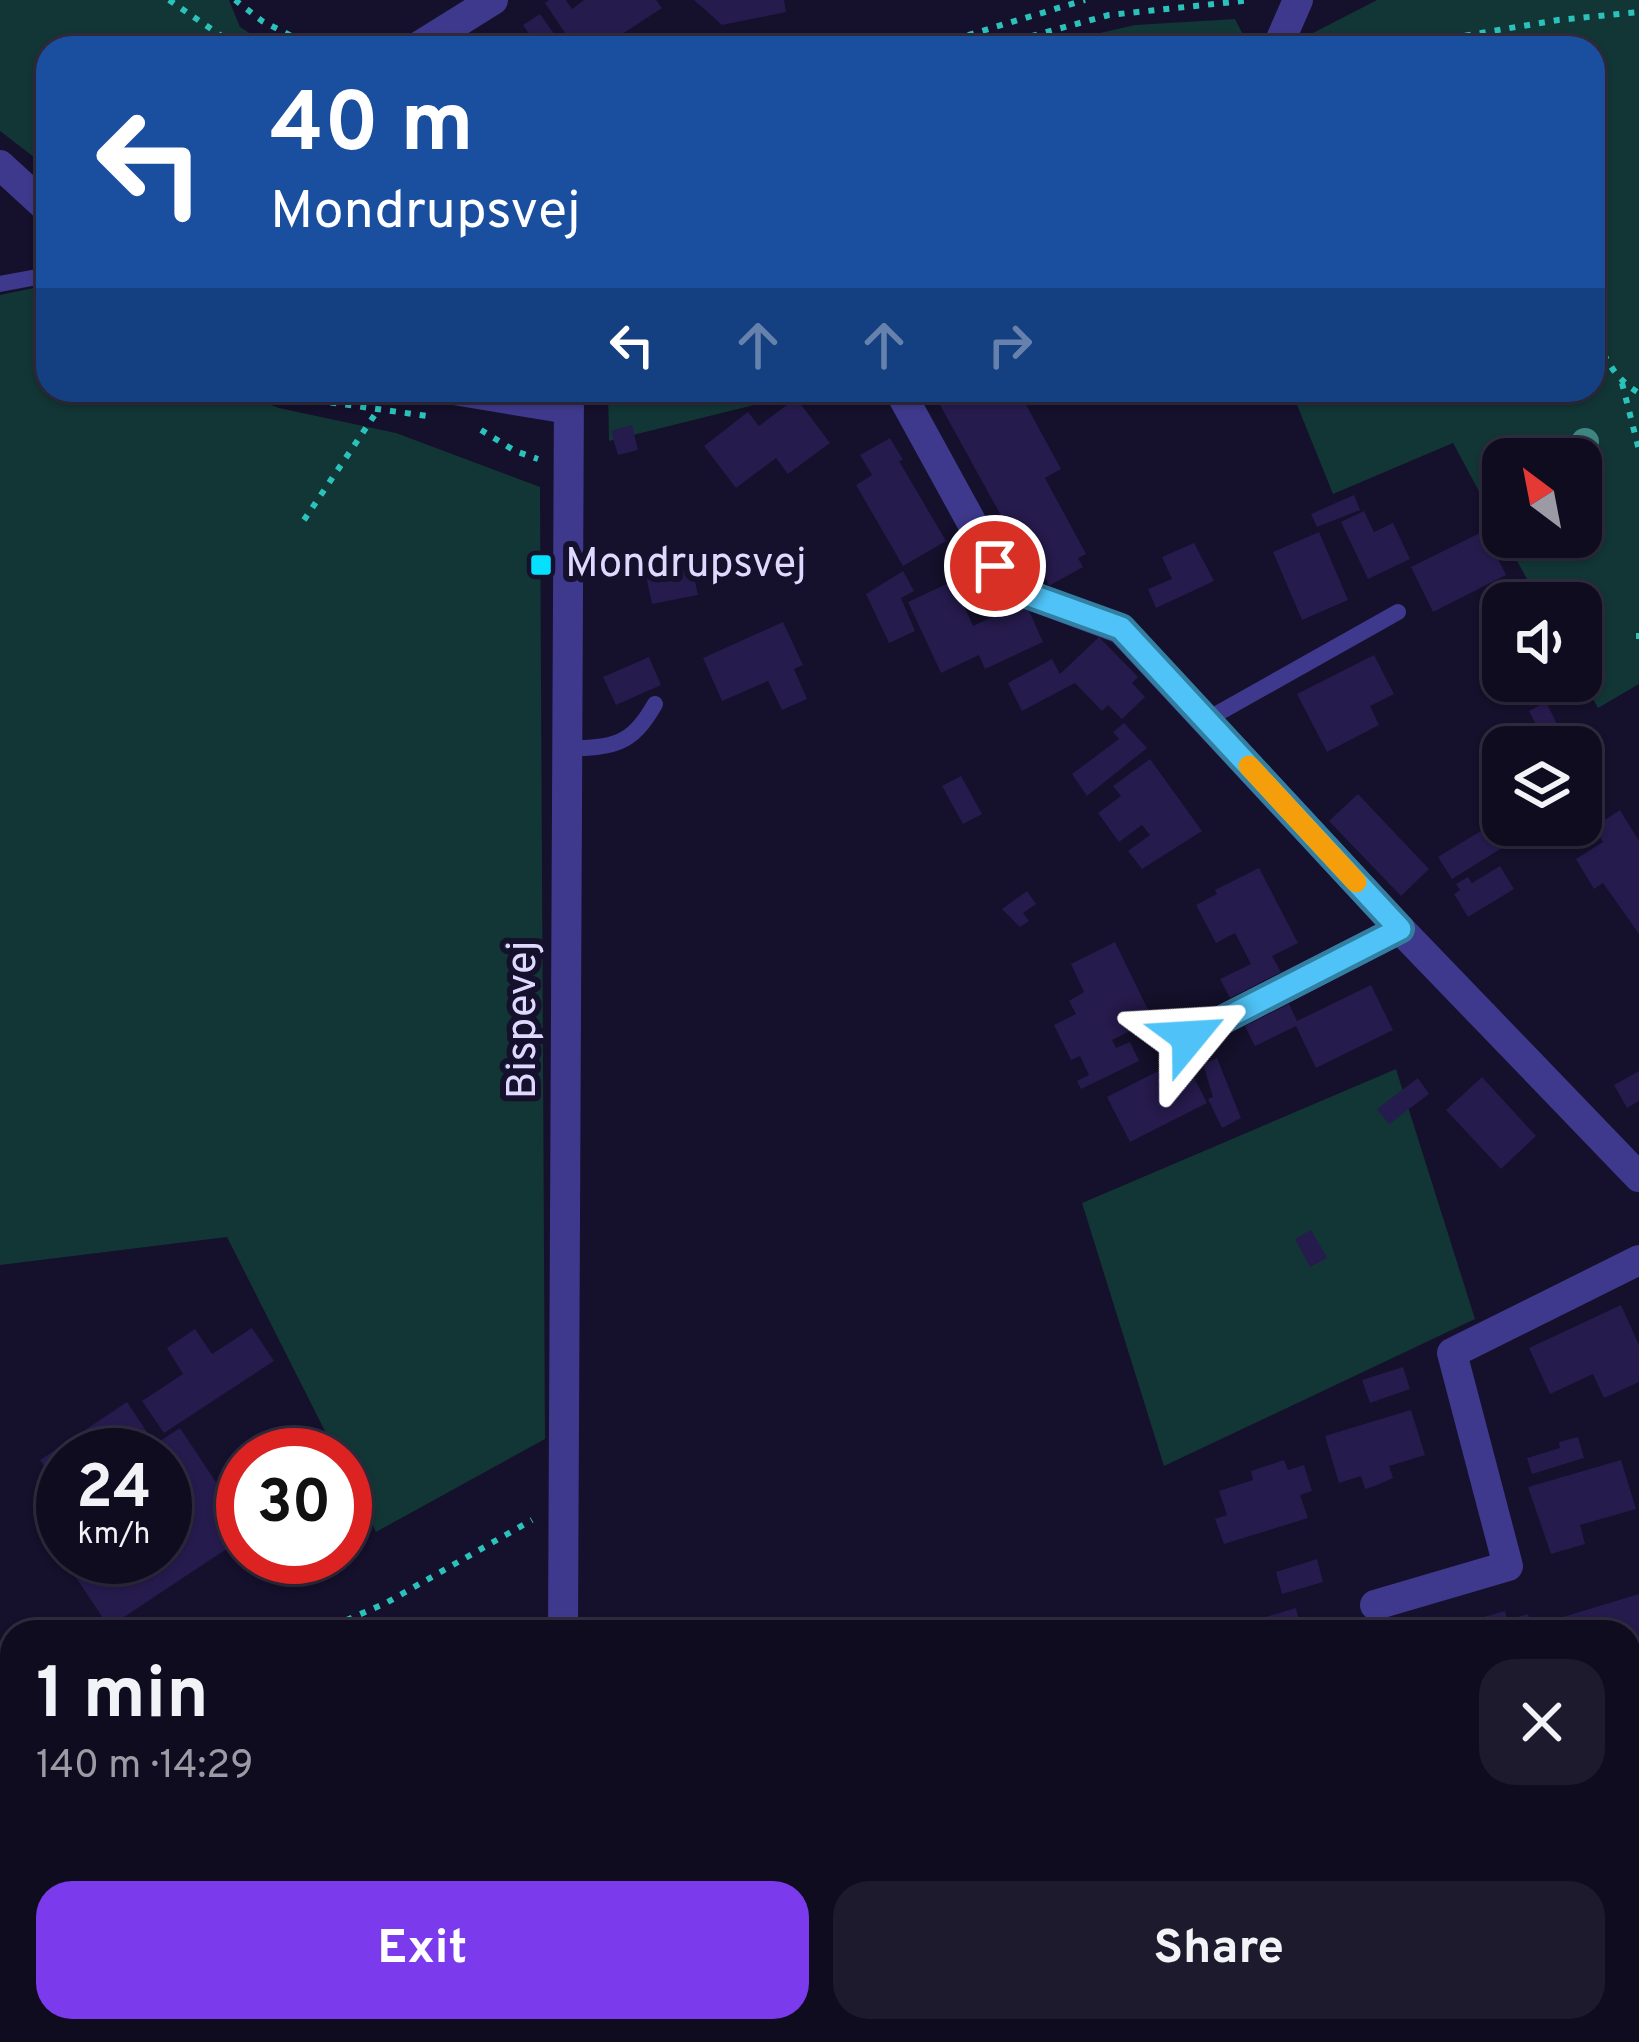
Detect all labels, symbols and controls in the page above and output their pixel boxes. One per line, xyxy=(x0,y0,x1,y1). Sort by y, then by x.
text: 40 m xyxy=(270,75,474,181)
icon: left xyxy=(72,84,228,240)
text: Mondrupsvej xyxy=(270,179,581,248)
icon: left xyxy=(599,312,665,378)
icon: ahead xyxy=(725,312,791,378)
icon: ahead xyxy=(851,312,917,378)
icon: right xyxy=(977,312,1043,378)
north arrow xyxy=(1482,438,1602,558)
map controls xyxy=(1482,438,1602,846)
pin xyxy=(944,515,1046,617)
icon: arrive xyxy=(962,533,1028,599)
place label: Mondrupsvej xyxy=(565,539,807,592)
marker: Mondrupsvej xyxy=(528,552,554,578)
button: sound xyxy=(1482,582,1602,702)
button: layers xyxy=(1482,726,1602,846)
street label: Bispevej xyxy=(498,941,551,1099)
position arrow xyxy=(1126,974,1252,1100)
speed limit sign: 30 xyxy=(216,1428,372,1584)
text: 24 xyxy=(76,1453,152,1529)
text: km/h xyxy=(78,1517,150,1554)
text: 1 min xyxy=(36,1652,209,1744)
button: close xyxy=(1479,1659,1605,1785)
text: 140 m · 14:29 xyxy=(36,1743,253,1792)
button: Exit xyxy=(36,1881,809,2019)
button: Share xyxy=(833,1881,1605,2019)

